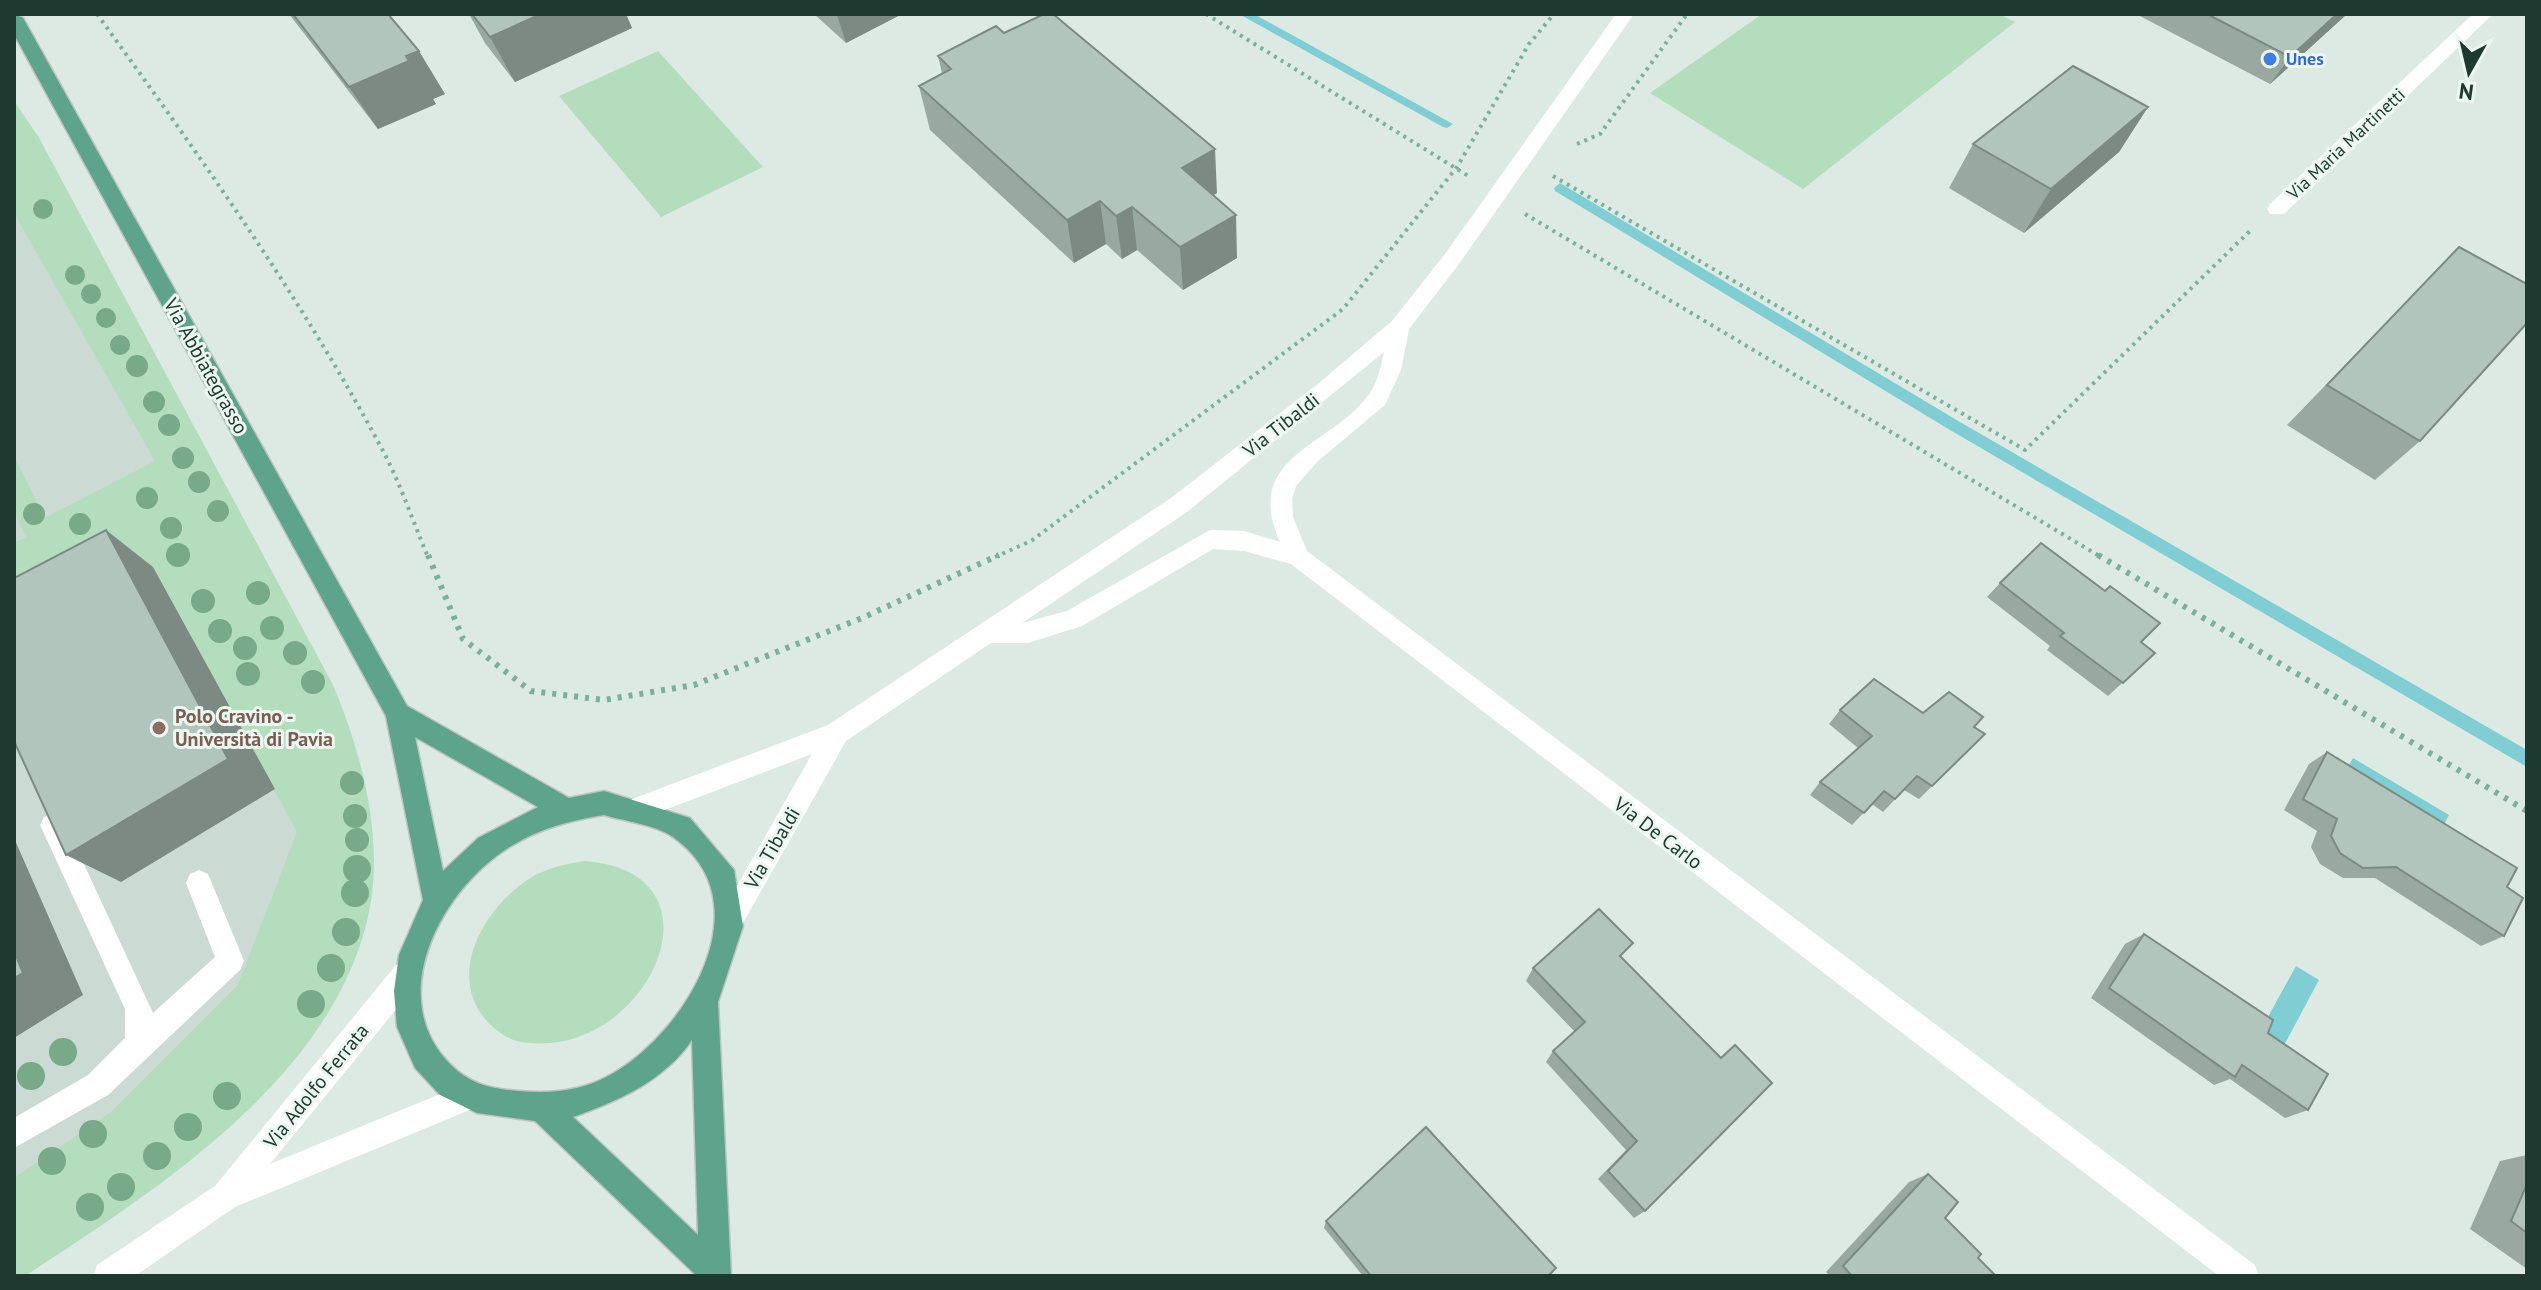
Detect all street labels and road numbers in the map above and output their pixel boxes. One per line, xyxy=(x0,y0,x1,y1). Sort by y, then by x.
street label: Via Maria Martinetti xyxy=(2281,83,2410,205)
street label: Via Abbiategrasso xyxy=(157,293,254,439)
street label: Via Tibaldi xyxy=(1237,387,1325,464)
street label: Via De Carlo xyxy=(1607,790,1708,875)
street label: Via Tibaldi xyxy=(738,802,806,895)
street label: Via Adolfo Ferrata xyxy=(257,1018,374,1155)

